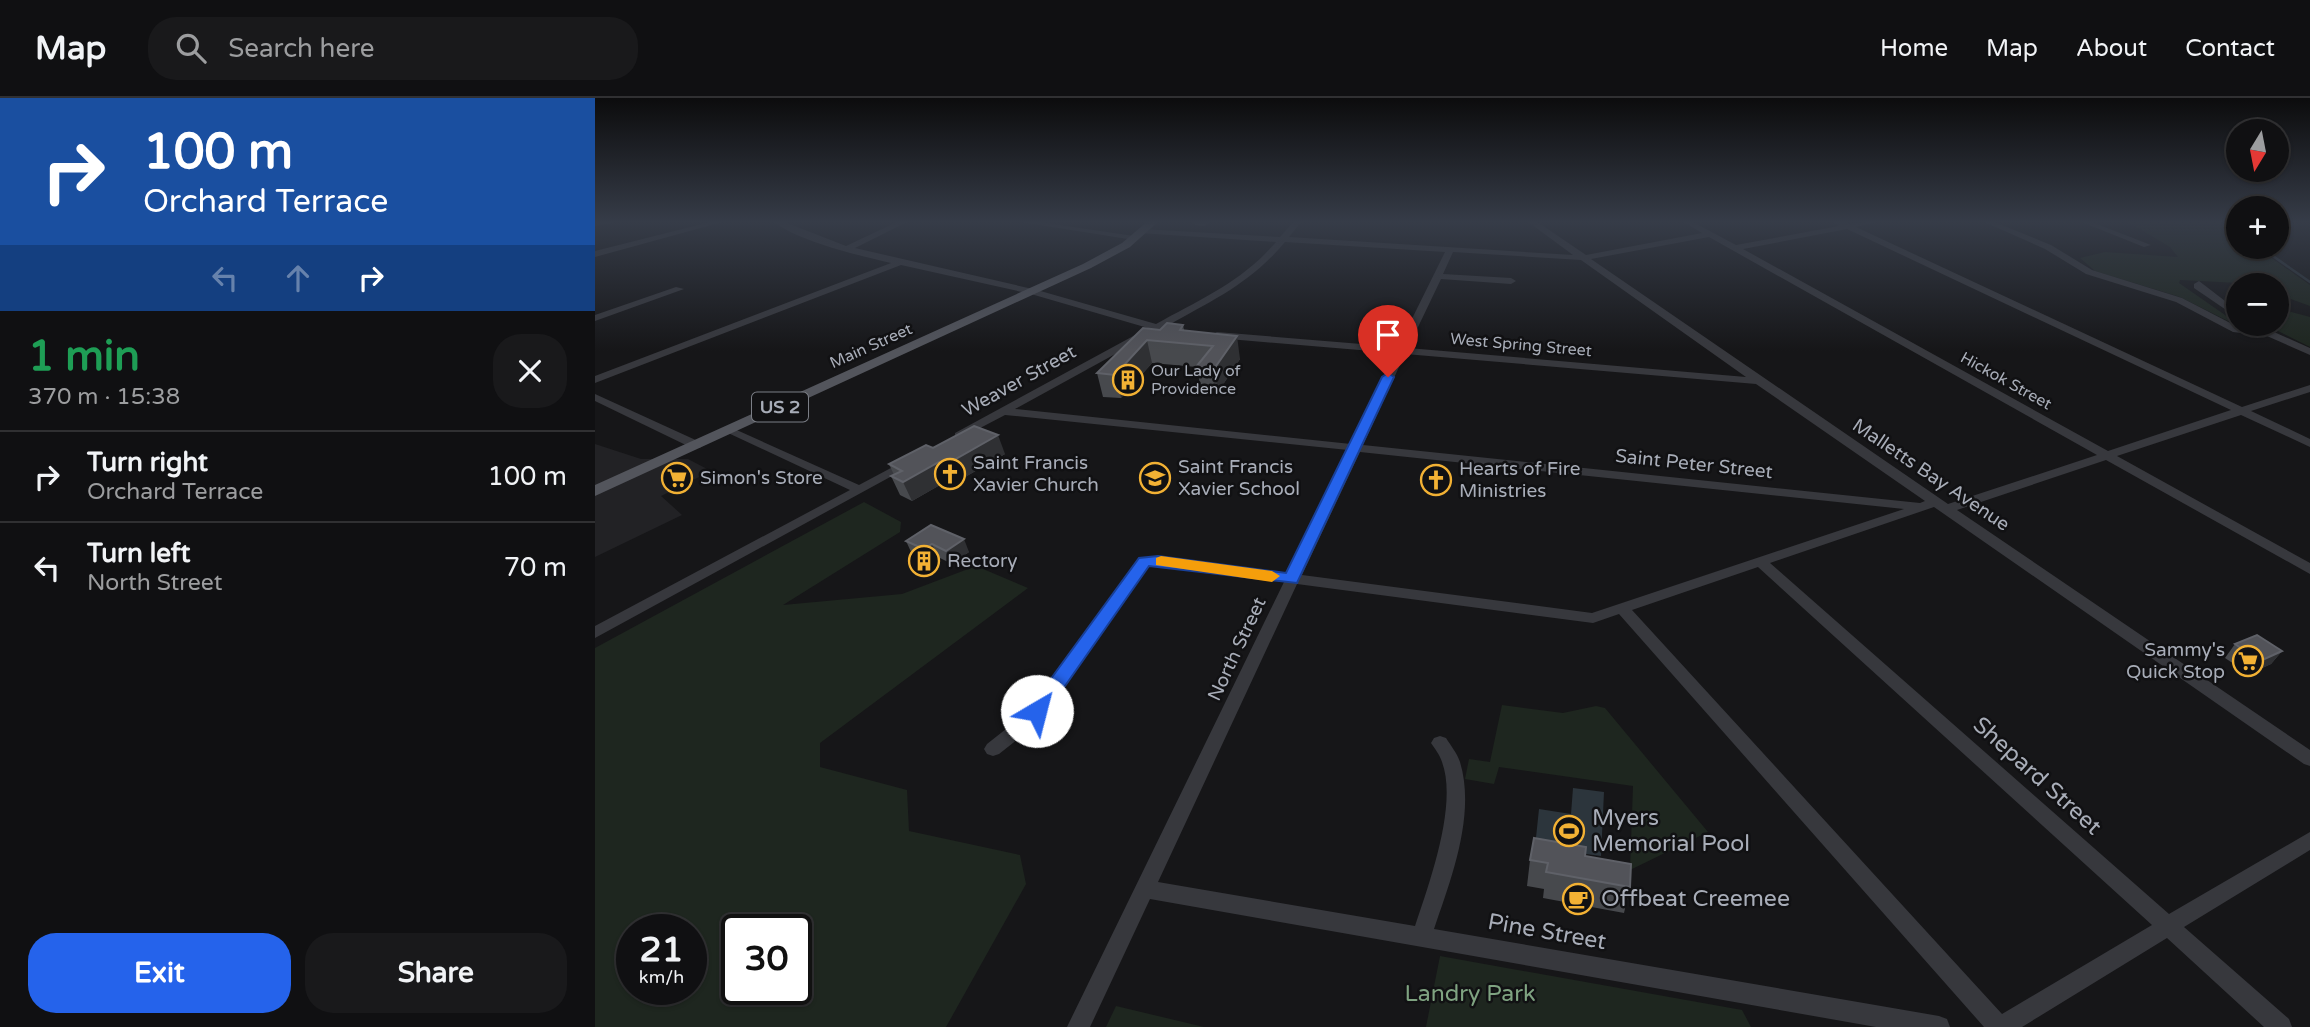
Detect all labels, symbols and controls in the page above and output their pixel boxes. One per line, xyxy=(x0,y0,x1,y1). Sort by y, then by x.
search box xyxy=(148,17,638,80)
text: Map xyxy=(35,29,106,68)
icon: search xyxy=(172,29,210,67)
text: Search here xyxy=(228,33,374,64)
text: Home xyxy=(1880,34,1948,63)
text: Map xyxy=(1986,34,2038,63)
text: About xyxy=(2076,34,2147,63)
text: Contact xyxy=(2185,34,2275,63)
north arrow xyxy=(2226,119,2289,182)
map controls xyxy=(2226,119,2289,336)
text: 100 m xyxy=(143,123,293,182)
icon: right xyxy=(28,126,119,217)
text: Orchard Terrace xyxy=(143,183,388,221)
button: + xyxy=(2226,196,2289,259)
icon: left xyxy=(206,259,244,297)
icon: ahead xyxy=(279,259,317,297)
icon: right xyxy=(352,259,390,297)
button: − xyxy=(2226,273,2289,336)
pin xyxy=(1358,305,1418,377)
icon: arrive xyxy=(1369,316,1407,354)
street label: Main Street xyxy=(827,319,915,373)
street label: West Spring Street xyxy=(1449,329,1593,361)
text: 1 min xyxy=(28,331,140,382)
button: close xyxy=(493,334,567,408)
street label: Weaver Street xyxy=(958,341,1080,421)
street label: Hickok Street xyxy=(1957,348,2055,414)
place label: Our Lady of Providence xyxy=(1151,361,1242,399)
building icon: Our Lady of Providence xyxy=(1111,363,1145,397)
text: 370 m · 15:38 xyxy=(28,383,180,411)
road number: US 2 xyxy=(752,393,808,422)
street label: Malletts Bay Avenue xyxy=(1848,414,2014,536)
street label: Saint Peter Street xyxy=(1614,445,1774,483)
text: Turn right xyxy=(87,447,208,478)
place label: Saint Francis Xavier Church xyxy=(973,452,1099,496)
place label: Saint Francis Xavier School xyxy=(1178,456,1300,500)
church icon: Saint Francis Xavier Church xyxy=(933,457,967,491)
icon: right xyxy=(28,458,66,496)
place label: Hearts of Fire Ministries xyxy=(1459,458,1581,502)
text: 100 m xyxy=(487,461,567,492)
supermarket icon: Simon's Store xyxy=(660,461,694,495)
school or university icon: Saint Francis Xavier School xyxy=(1138,461,1172,495)
church icon: Hearts of Fire Ministries xyxy=(1419,463,1453,497)
place label: Simon's Store xyxy=(700,467,823,489)
text: Orchard Terrace xyxy=(87,478,263,506)
text: Turn left xyxy=(87,538,190,569)
building icon: Rectory xyxy=(907,544,941,578)
icon: left xyxy=(28,549,66,587)
place label: Rectory xyxy=(947,550,1018,572)
text: 70 m xyxy=(504,552,567,583)
text: North Street xyxy=(87,569,222,597)
street label: North Street xyxy=(1203,594,1271,704)
place label: Sammy's Quick Stop xyxy=(2126,639,2225,683)
supermarket icon: Sammy's Quick Stop xyxy=(2231,644,2265,678)
position arrow xyxy=(1000,674,1074,748)
street label: Shepard Street xyxy=(1967,711,2107,841)
place label: Myers Memorial Pool xyxy=(1592,804,1750,858)
sports icon: Myers Memorial Pool xyxy=(1552,814,1586,848)
cafe icon: Offbeat Creemee xyxy=(1561,882,1595,916)
place label: Offbeat Creemee xyxy=(1601,885,1790,913)
street label: Pine Street xyxy=(1486,908,1609,956)
speed limit sign: 30 xyxy=(721,914,812,1005)
text: 21 xyxy=(640,929,683,971)
button: Exit xyxy=(28,933,291,1013)
button: Share xyxy=(305,933,567,1013)
text: km/h xyxy=(639,966,684,988)
park label: Landry Park xyxy=(1405,980,1535,1008)

